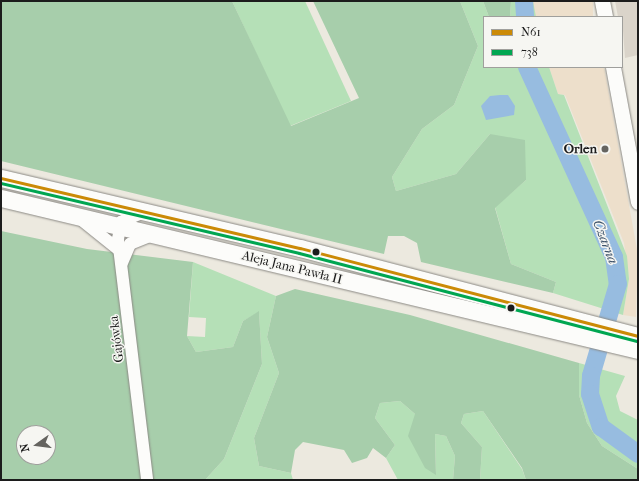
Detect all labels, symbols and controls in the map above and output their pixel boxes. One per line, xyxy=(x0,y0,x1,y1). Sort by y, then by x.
legend xyxy=(483,16,623,68)
text: N61 xyxy=(521,25,541,39)
text: 738 xyxy=(521,45,538,59)
place label: Orlen xyxy=(564,141,597,157)
marker: Orlen xyxy=(600,144,610,154)
water label: Czarna xyxy=(589,218,621,266)
unlabelled marker xyxy=(311,247,321,257)
street label: Aleja Jana Pawła II xyxy=(240,248,344,288)
unlabelled marker xyxy=(506,303,516,313)
street label: Gajówka xyxy=(106,315,128,363)
north arrow xyxy=(16,425,56,465)
text: N xyxy=(18,442,32,453)

